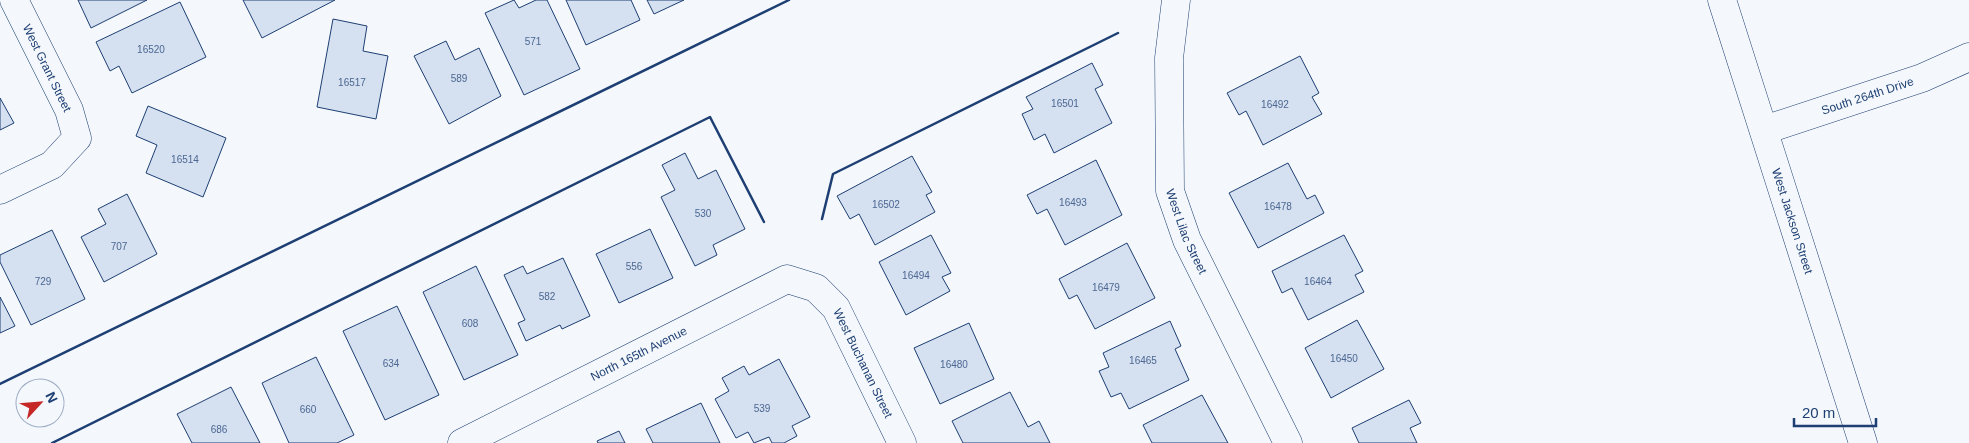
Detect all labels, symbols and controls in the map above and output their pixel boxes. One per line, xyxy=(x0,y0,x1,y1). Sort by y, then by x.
street label: West Grant Street xyxy=(20,22,75,115)
house number: 571 xyxy=(525,36,542,47)
house number: 16520 xyxy=(137,44,165,55)
house number: 589 xyxy=(451,73,468,84)
street label: South 264th Drive xyxy=(1820,74,1916,118)
house number: 16517 xyxy=(338,77,366,88)
house number: 16501 xyxy=(1051,98,1079,109)
house number: 16492 xyxy=(1261,99,1289,110)
house number: 16514 xyxy=(171,154,199,165)
street label: West Jackson Street xyxy=(1769,167,1816,276)
street label: West Lilac Street xyxy=(1163,187,1210,277)
house number: 16493 xyxy=(1059,197,1087,208)
house number: 16502 xyxy=(872,199,900,210)
house number: 16478 xyxy=(1264,201,1292,212)
house number: 530 xyxy=(695,208,712,219)
house number: 707 xyxy=(111,241,128,252)
house number: 556 xyxy=(626,261,643,272)
house number: 16494 xyxy=(902,270,930,281)
house number: 729 xyxy=(35,276,52,287)
house number: 16464 xyxy=(1304,276,1332,287)
house number: 16479 xyxy=(1092,282,1120,293)
house number: 582 xyxy=(539,291,556,302)
street label: West Buchanan Street xyxy=(830,306,896,421)
house number: 608 xyxy=(462,318,479,329)
street label: North 165th Avenue xyxy=(588,324,690,384)
house number: 16450 xyxy=(1330,353,1358,364)
house number: 16465 xyxy=(1129,355,1157,366)
house number: 634 xyxy=(383,358,400,369)
house number: 16480 xyxy=(940,359,968,370)
north arrow xyxy=(15,378,65,428)
text: N xyxy=(42,389,61,405)
scale bar xyxy=(1794,396,1876,428)
house number: 539 xyxy=(754,403,771,414)
house number: 660 xyxy=(300,404,317,415)
text: 20 m xyxy=(1802,404,1835,421)
house number: 686 xyxy=(211,424,228,435)

